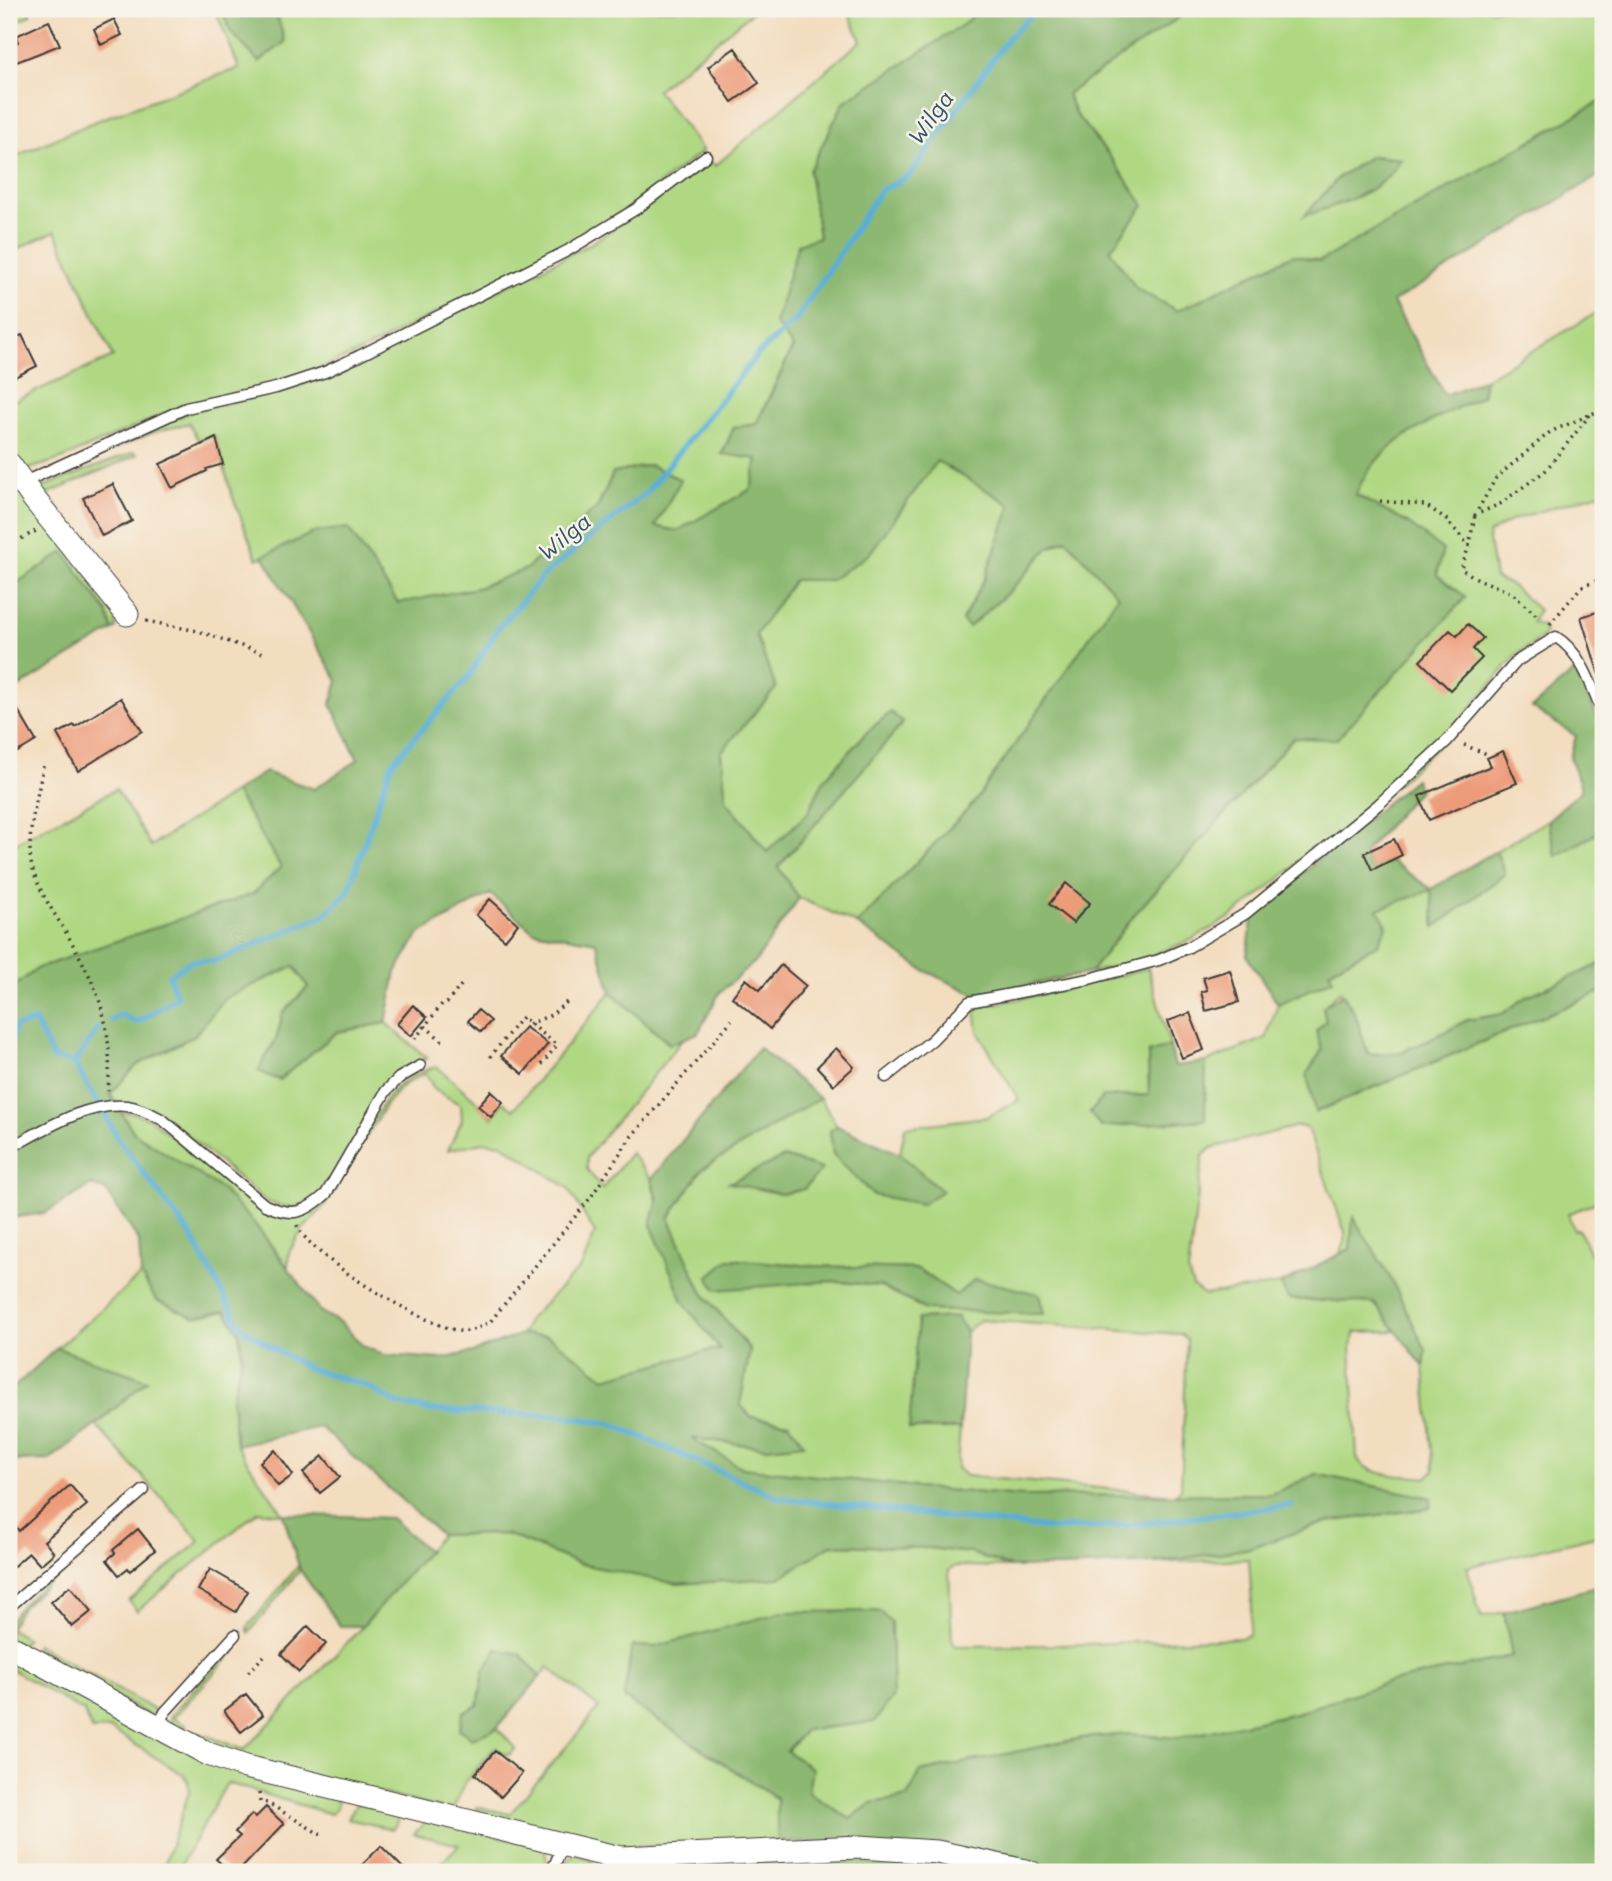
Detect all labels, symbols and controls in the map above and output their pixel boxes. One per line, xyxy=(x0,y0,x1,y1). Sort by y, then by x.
water label: Wilga xyxy=(900,84,960,150)
water label: Wilga xyxy=(531,505,597,567)

